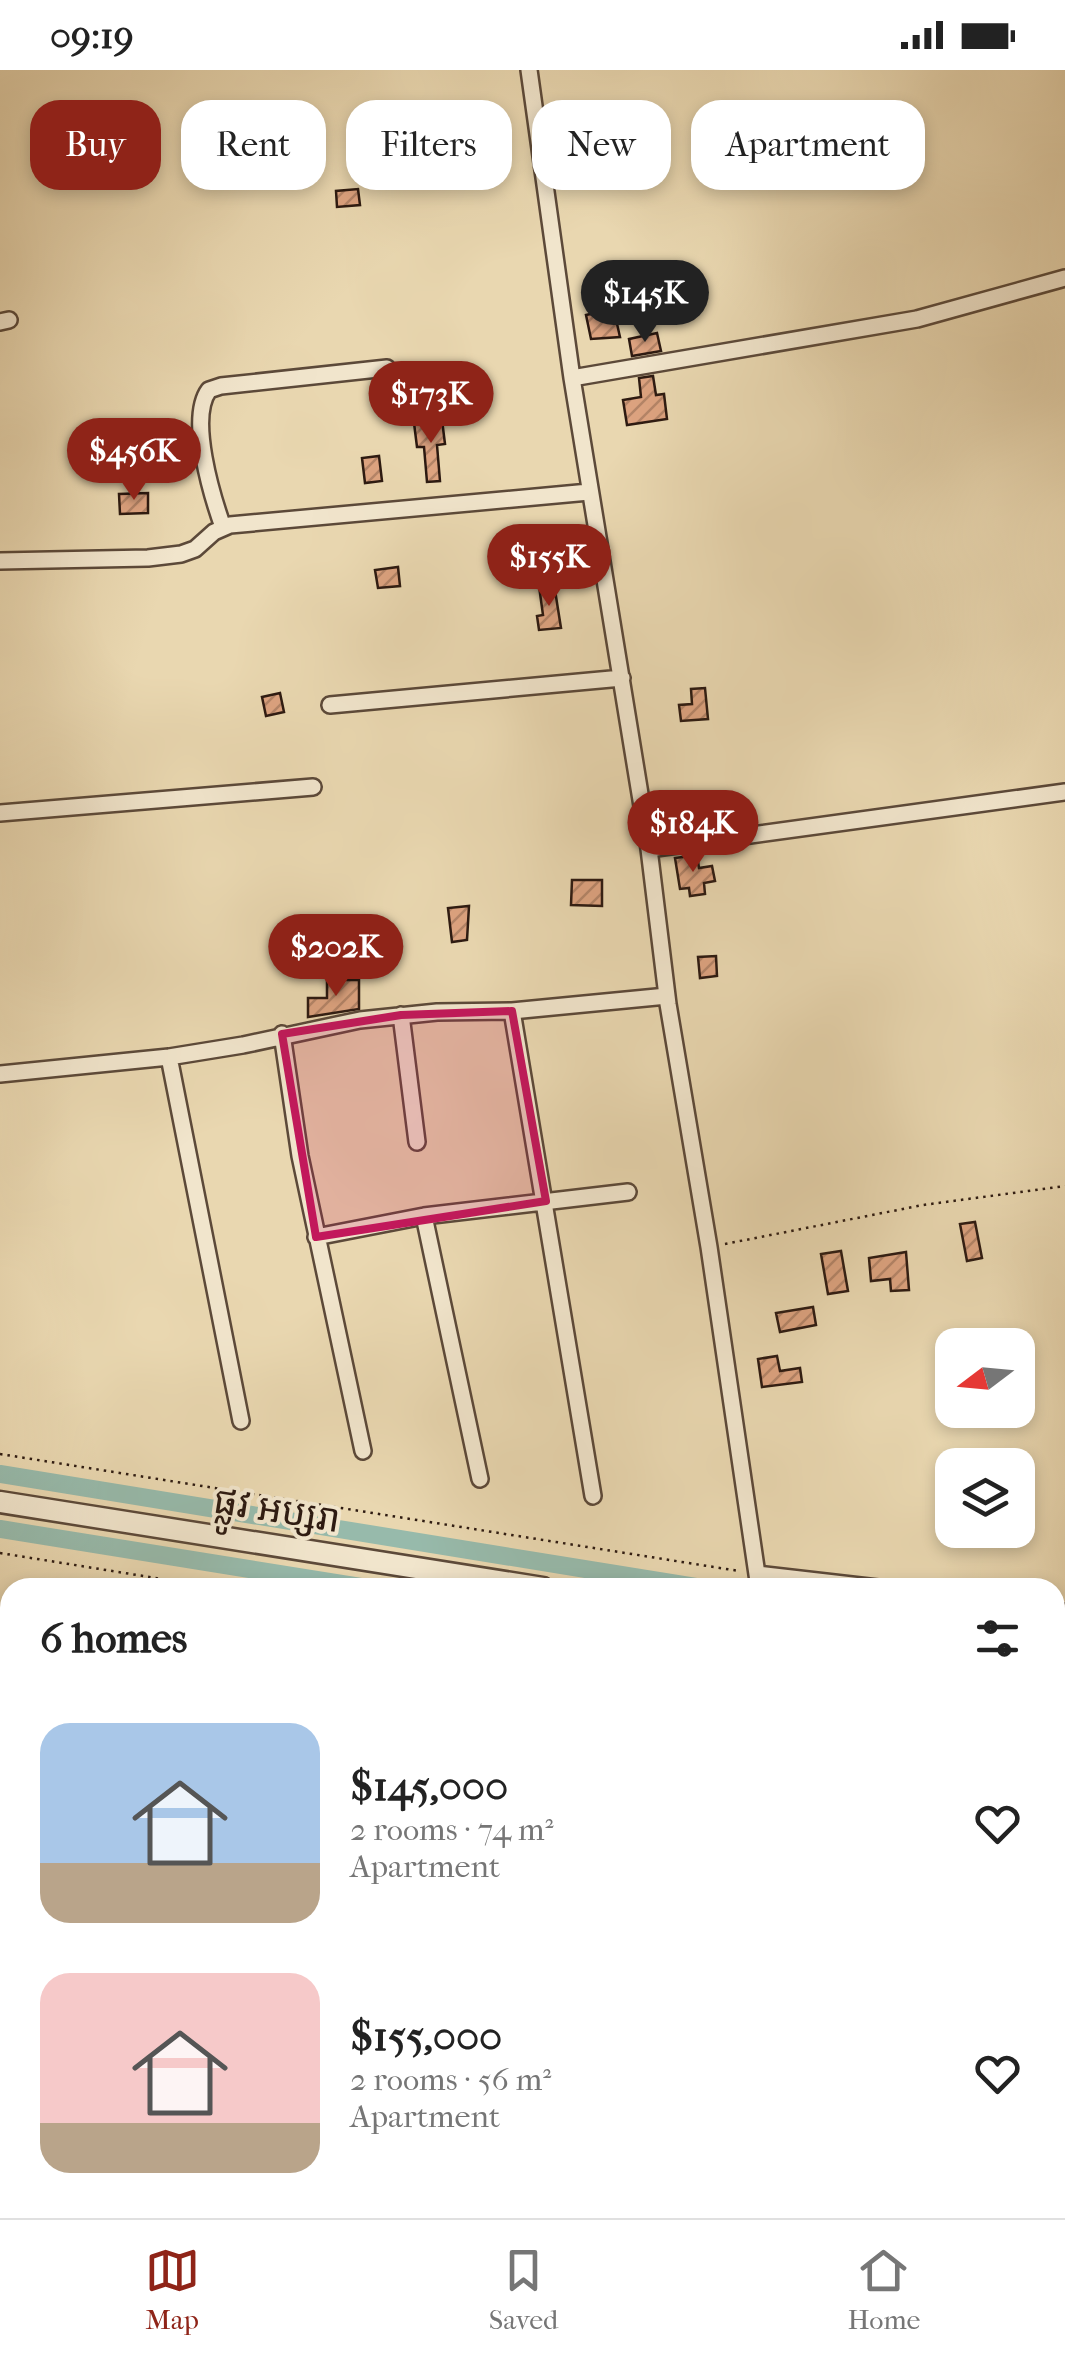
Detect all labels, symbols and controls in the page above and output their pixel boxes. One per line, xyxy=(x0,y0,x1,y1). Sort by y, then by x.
text: 09:19 xyxy=(50,13,134,58)
chip: Buy xyxy=(30,100,161,190)
chip: Rent xyxy=(181,100,326,190)
chip: Filters xyxy=(346,100,512,190)
chip: New xyxy=(532,100,671,190)
chip: Apartment xyxy=(691,100,925,190)
pin: $145K xyxy=(575,260,715,345)
text: $145K xyxy=(603,274,687,311)
pin: $173K xyxy=(361,361,501,446)
text: $173K xyxy=(391,375,471,412)
pin: $456K xyxy=(64,418,204,503)
text: $456K xyxy=(89,432,179,469)
pin: $155K xyxy=(479,524,619,609)
text: $155K xyxy=(509,538,589,575)
pin: $184K xyxy=(623,790,763,875)
text: $184K xyxy=(649,804,737,841)
pin: $202K xyxy=(266,914,406,999)
text: $202K xyxy=(290,928,382,965)
north arrow xyxy=(935,1328,1035,1428)
map controls xyxy=(935,1328,1035,1548)
button: layers xyxy=(935,1448,1035,1548)
street label: ផ្លូវ អប្សរា xyxy=(209,1478,344,1552)
icon: filters xyxy=(970,1611,1025,1666)
text: 6 homes xyxy=(40,1614,187,1663)
text: $145,000 xyxy=(350,1762,508,1811)
icon: home xyxy=(120,1763,240,1883)
icon: heart xyxy=(970,1796,1025,1851)
text: 2 rooms · 74 m² xyxy=(350,1811,554,1848)
text: Apartment xyxy=(350,1848,500,1885)
text: $155,000 xyxy=(350,2012,502,2061)
icon: home xyxy=(120,2013,240,2133)
icon: heart xyxy=(970,2046,1025,2101)
text: 2 rooms · 56 m² xyxy=(350,2061,551,2098)
text: Apartment xyxy=(350,2098,500,2135)
tab: Map xyxy=(145,2243,200,2336)
tab: Saved xyxy=(489,2243,558,2336)
tab: Home xyxy=(848,2243,920,2336)

